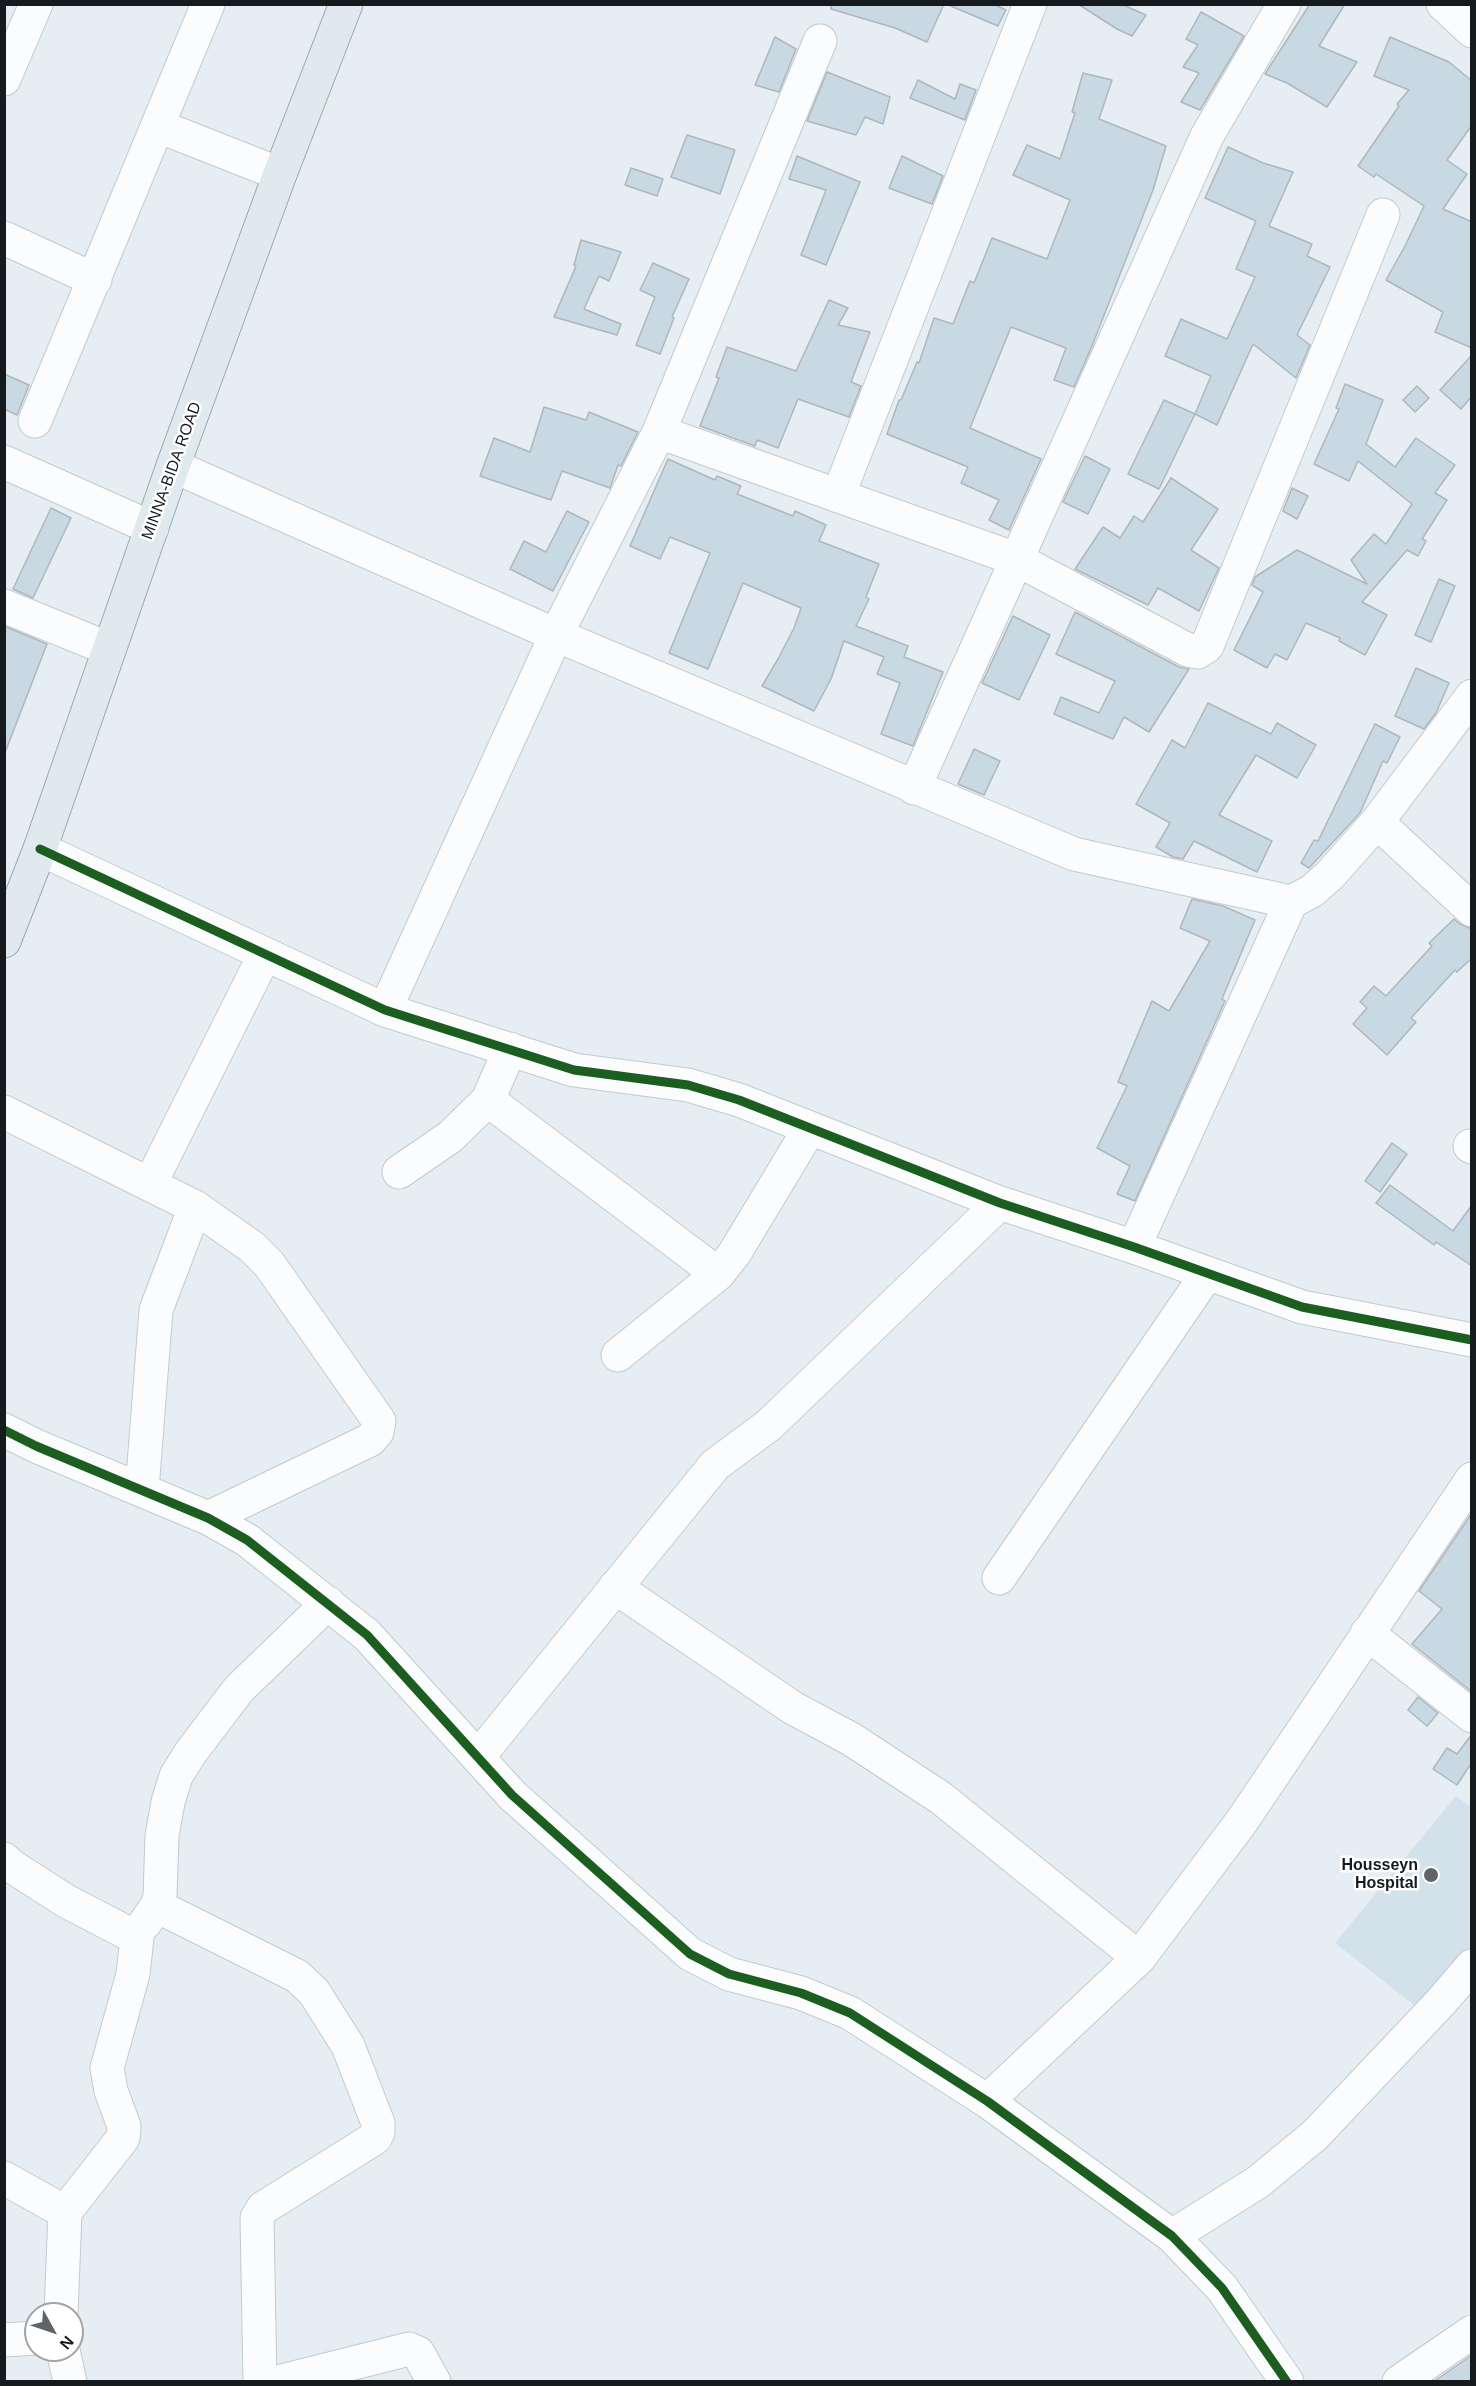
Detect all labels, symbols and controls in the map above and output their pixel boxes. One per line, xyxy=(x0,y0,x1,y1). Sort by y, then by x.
street label: MINNA-BIDA ROAD xyxy=(138,400,206,542)
place label: Housseyn Hospital xyxy=(1342,1856,1418,1894)
marker: Housseyn Hospital xyxy=(1422,1866,1440,1884)
north arrow xyxy=(24,2302,84,2362)
text: N xyxy=(56,2333,77,2352)

